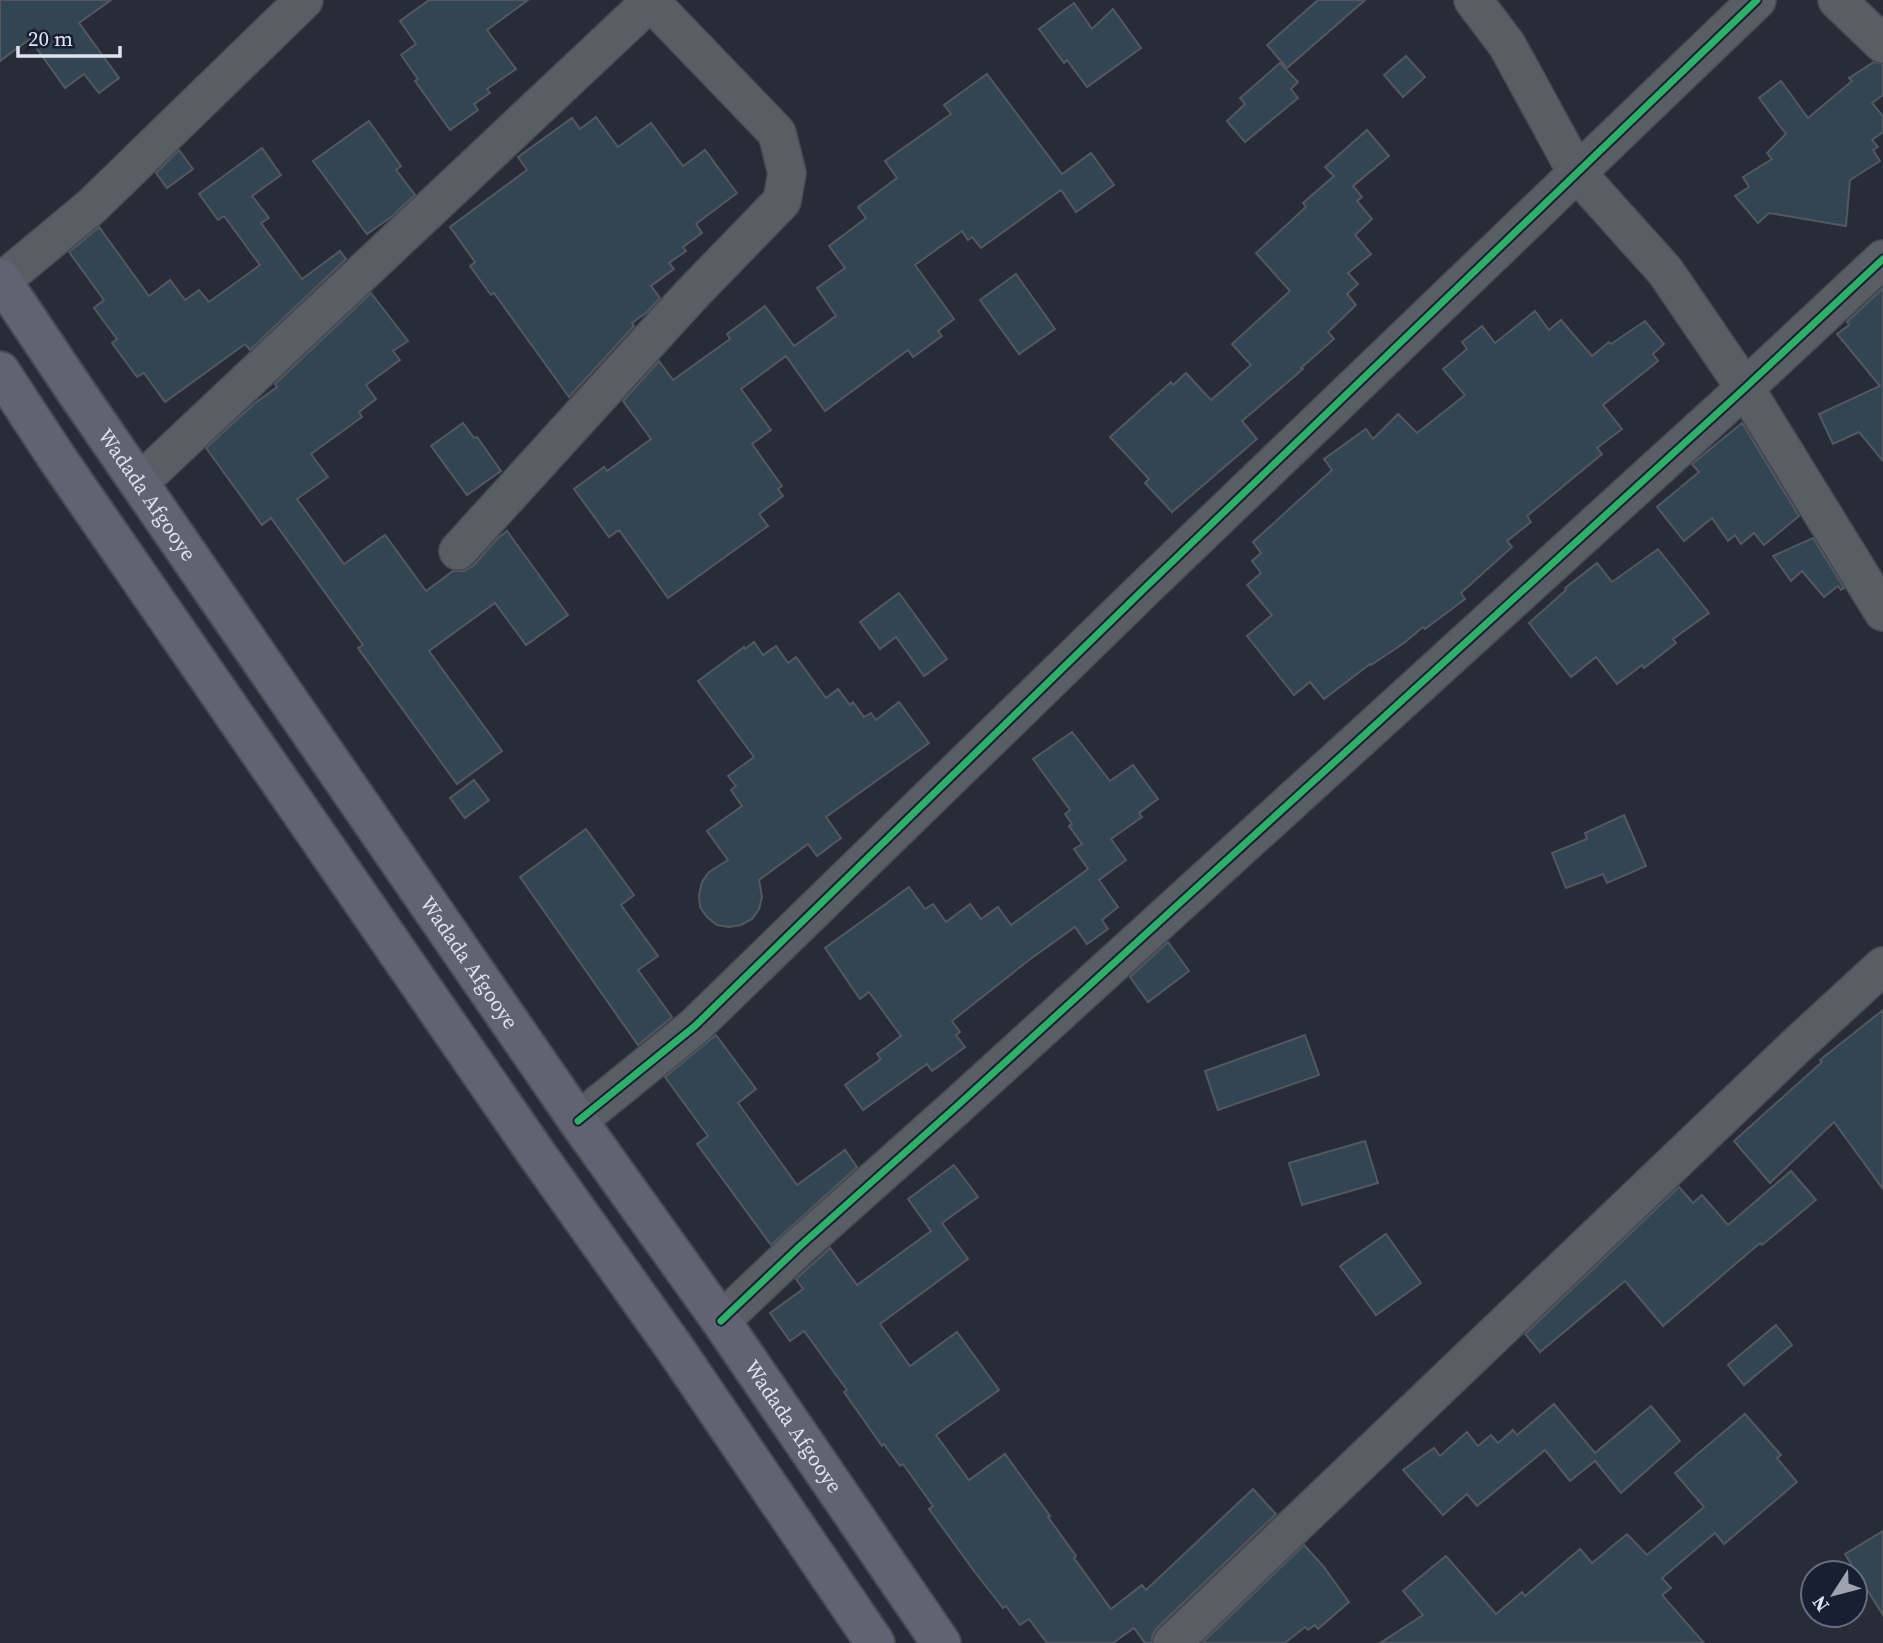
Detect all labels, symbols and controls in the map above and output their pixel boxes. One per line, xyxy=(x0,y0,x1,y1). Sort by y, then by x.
scale bar xyxy=(18,14,119,58)
text: 20 m xyxy=(28,24,73,53)
street label: Wadada Afgooye xyxy=(92,422,203,567)
street label: Wadada Afgooye xyxy=(414,890,525,1035)
street label: Wadada Afgooye xyxy=(738,1354,849,1499)
north arrow xyxy=(1799,1559,1869,1629)
text: N xyxy=(1806,1591,1835,1617)

